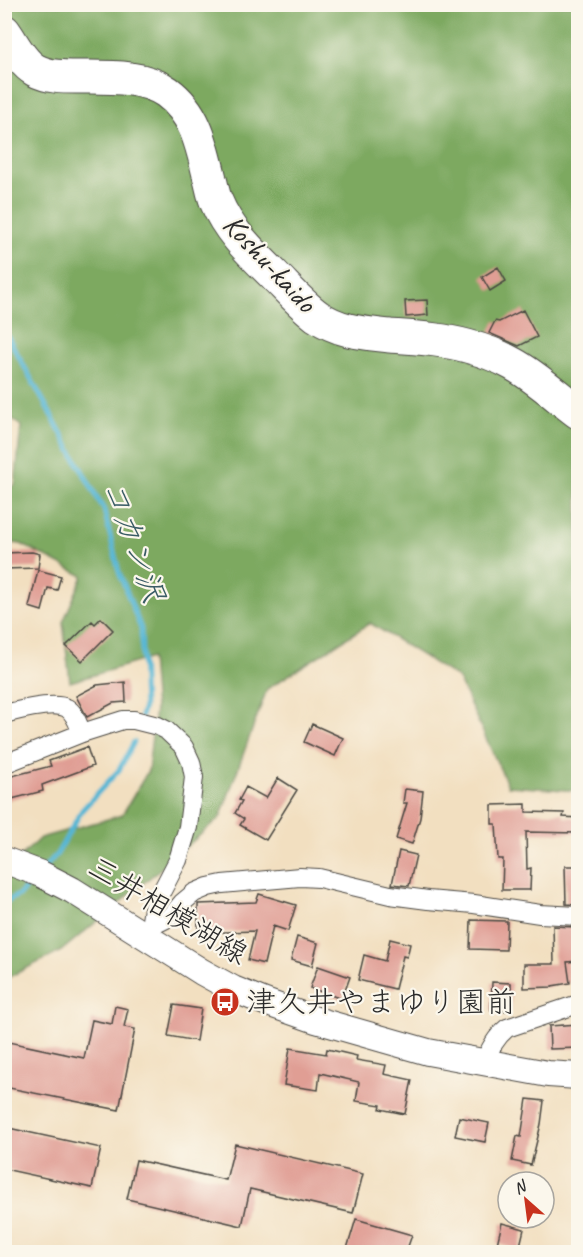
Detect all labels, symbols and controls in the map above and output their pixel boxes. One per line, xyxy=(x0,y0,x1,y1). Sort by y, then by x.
street label: Koshu-kaido xyxy=(215,206,326,321)
water label: コカン沢 xyxy=(93,474,175,609)
street label: 三井相模湖線 xyxy=(81,847,255,973)
place label: 津久井やまゆり園前 xyxy=(246,983,516,1021)
bus stop icon: 津久井やまゆり園前 xyxy=(209,986,241,1018)
north arrow xyxy=(496,1170,556,1230)
text: N xyxy=(510,1175,531,1199)

